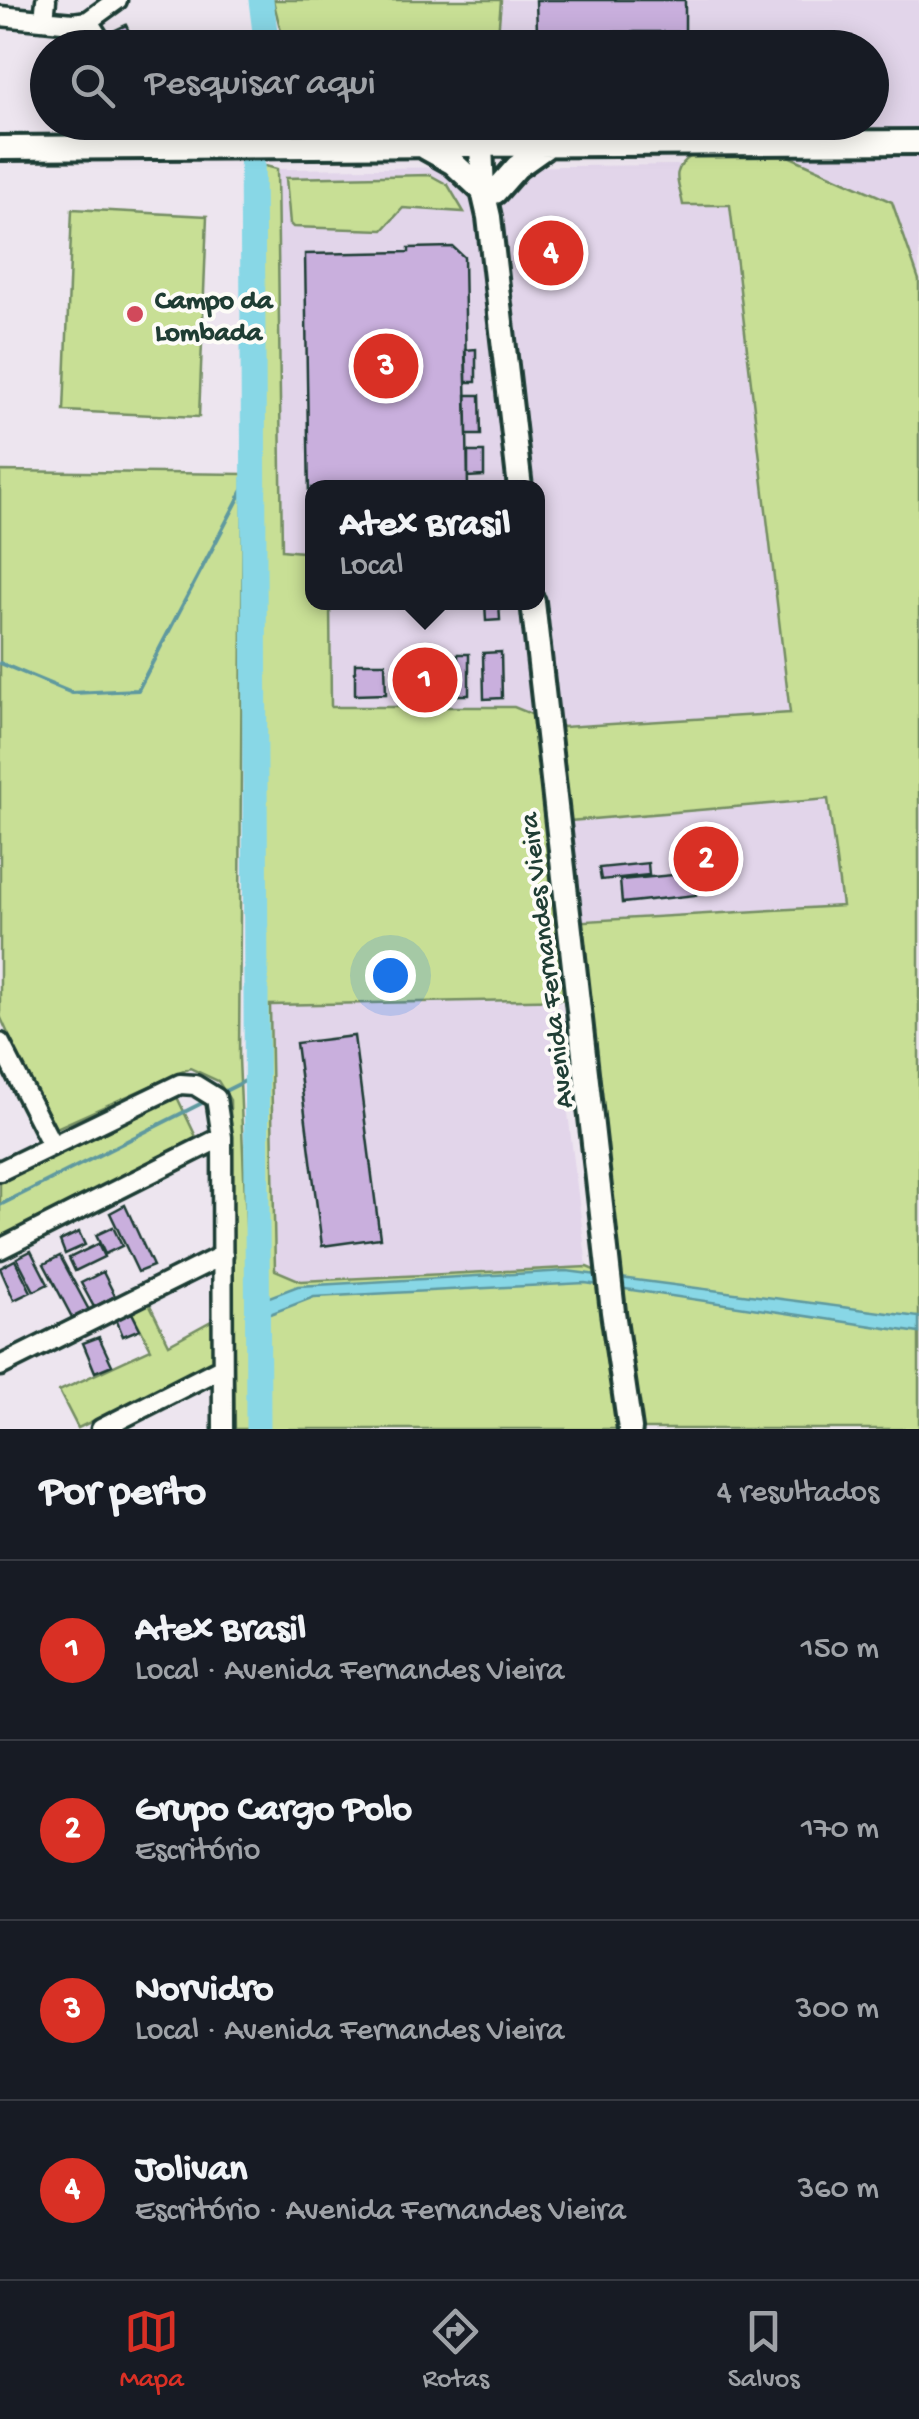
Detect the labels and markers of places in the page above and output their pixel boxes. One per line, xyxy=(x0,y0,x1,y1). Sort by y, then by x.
pin: 4 xyxy=(518,216,584,290)
place label: Campo da Lombada xyxy=(155,286,274,351)
marker: Campo da Lombada xyxy=(124,303,146,325)
pin: 3 xyxy=(354,328,418,404)
pin: 1 xyxy=(392,642,458,718)
pin: 2 xyxy=(674,822,738,896)

